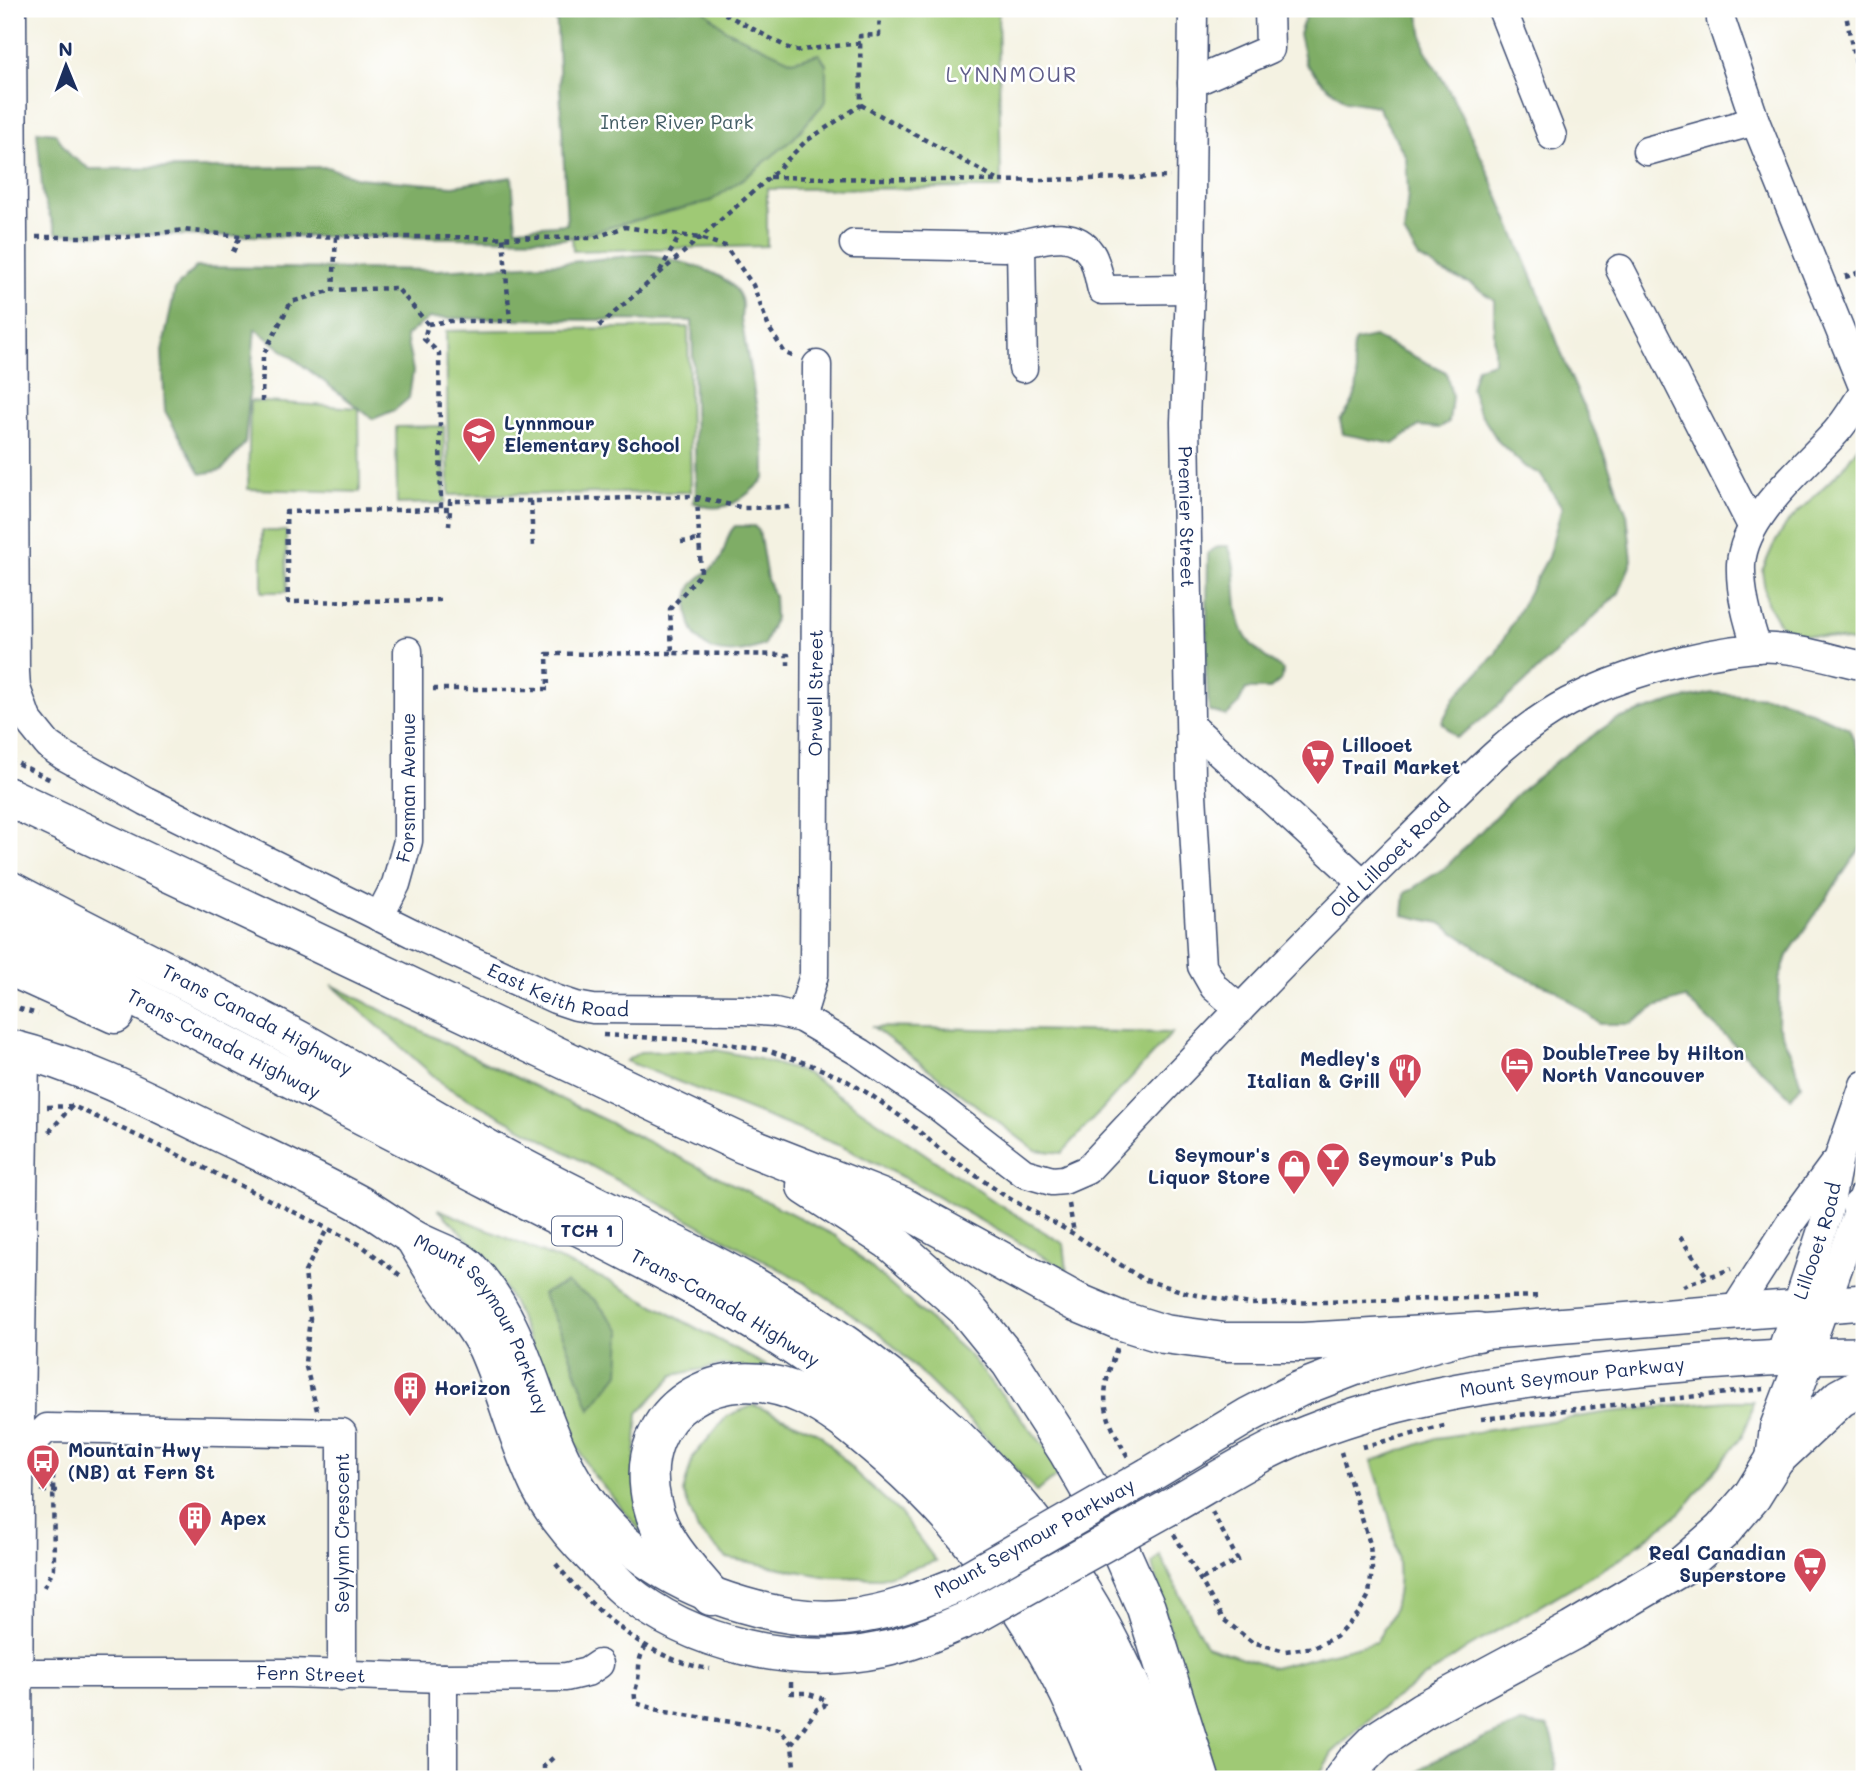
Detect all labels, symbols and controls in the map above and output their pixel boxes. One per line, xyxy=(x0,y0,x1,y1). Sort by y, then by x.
north arrow xyxy=(32,32,102,102)
text: N xyxy=(58,36,73,61)
district label: LYNNMOUR xyxy=(946,60,1078,87)
park label: Inter River Park xyxy=(600,109,754,134)
place label: Lynnmour Elementary School xyxy=(504,410,680,457)
school or university icon: Lynnmour Elementary School xyxy=(460,415,498,464)
street label: Premier Street xyxy=(1173,446,1201,588)
street label: Orwell Street xyxy=(802,629,828,757)
street label: Forsman Avenue xyxy=(390,713,420,865)
place label: Lillooet Trail Market xyxy=(1342,732,1460,779)
supermarket icon: Lillooet Trail Market xyxy=(1299,737,1337,786)
street label: Old Lillooet Road xyxy=(1324,793,1455,922)
street label: East Keith Road xyxy=(484,957,629,1021)
street label: Trans Canada Highway xyxy=(158,958,358,1080)
street label: Trans-Canada Highway xyxy=(123,982,325,1104)
place label: DoubleTree by Hilton North Vancouver xyxy=(1542,1040,1744,1087)
hotel icon: DoubleTree by Hilton North Vancouver xyxy=(1498,1045,1536,1094)
place label: Medley's Italian & Grill xyxy=(1247,1046,1380,1093)
restaurant icon: Medley's Italian & Grill xyxy=(1386,1051,1424,1100)
bar icon: Seymour's Pub xyxy=(1314,1140,1352,1189)
place label: Seymour's Liquor Store xyxy=(1148,1142,1270,1189)
place label: Seymour's Pub xyxy=(1358,1146,1496,1171)
shop icon: Seymour's Liquor Store xyxy=(1275,1147,1313,1196)
street label: Lillooet Road xyxy=(1787,1180,1846,1303)
road number: TCH 1 xyxy=(552,1216,622,1246)
street label: Mount Seymour Parkway xyxy=(410,1227,556,1418)
street label: Trans-Canada Highway xyxy=(627,1242,825,1372)
street label: Mount Seymour Parkway xyxy=(1458,1351,1686,1403)
building icon: Horizon xyxy=(391,1369,429,1418)
place label: Horizon xyxy=(434,1375,510,1400)
place label: Mountain Hwy (NB) at Fern St xyxy=(68,1437,215,1484)
bus stop icon: Mountain Hwy (NB) at Fern St xyxy=(24,1442,62,1491)
street label: Seylynn Crescent xyxy=(329,1453,354,1613)
street label: Mount Seymour Parkway xyxy=(929,1472,1139,1603)
building icon: Apex xyxy=(176,1499,214,1548)
place label: Apex xyxy=(220,1505,267,1530)
place label: Real Canadian Superstore xyxy=(1649,1540,1786,1587)
supermarket icon: Real Canadian Superstore xyxy=(1791,1545,1829,1594)
street label: Fern Street xyxy=(256,1660,366,1687)

